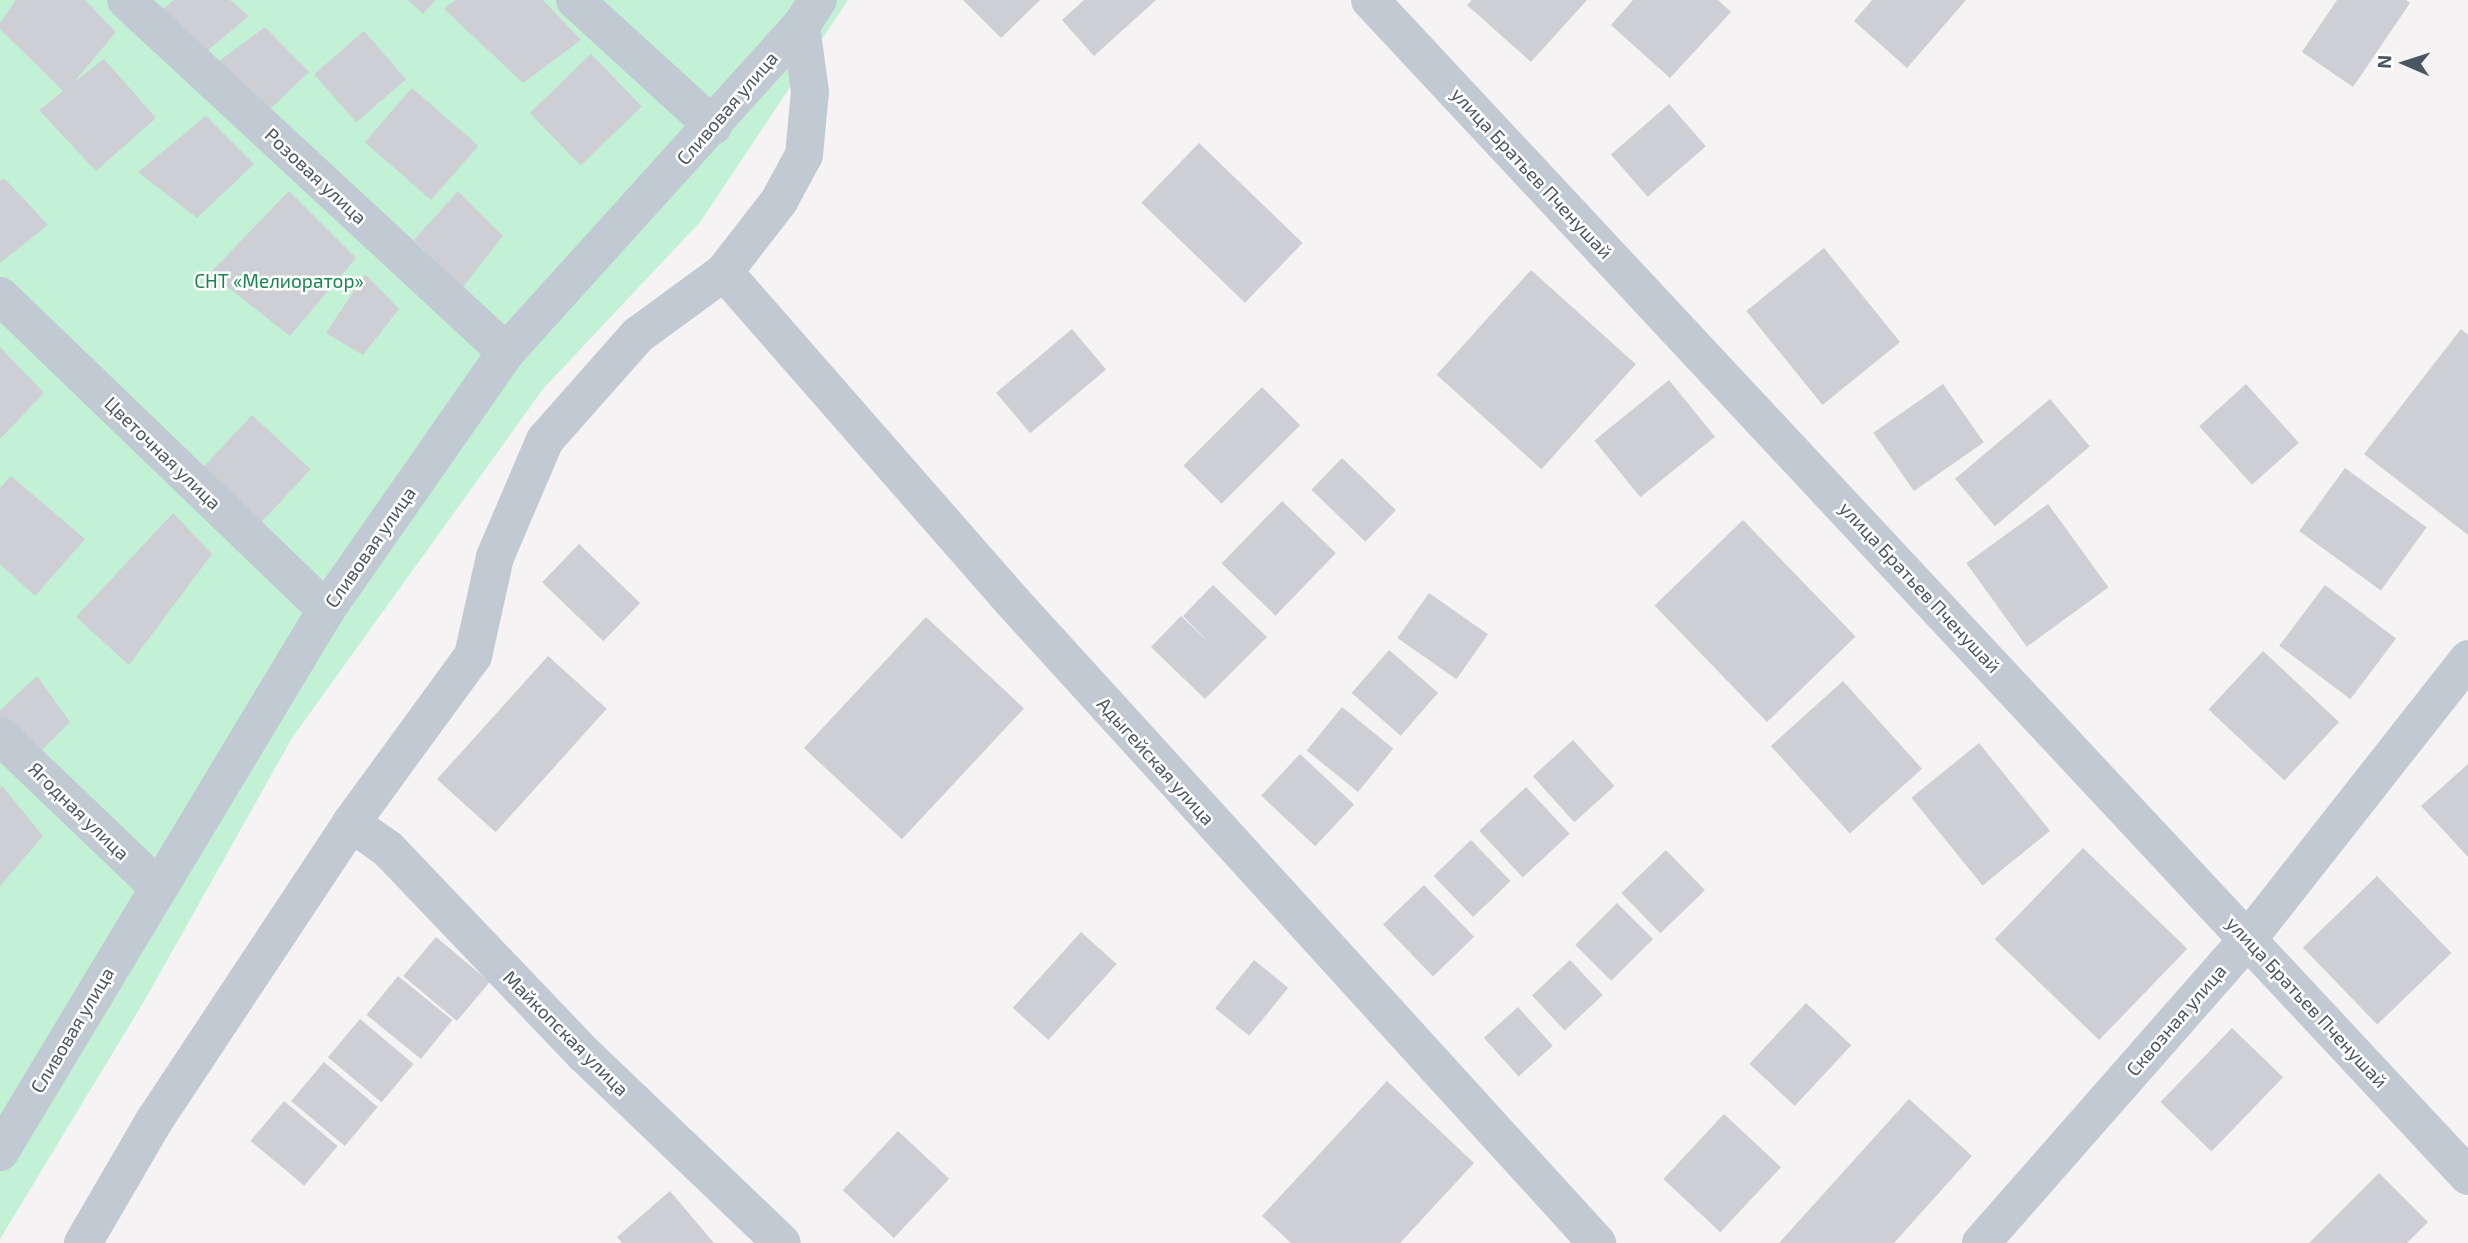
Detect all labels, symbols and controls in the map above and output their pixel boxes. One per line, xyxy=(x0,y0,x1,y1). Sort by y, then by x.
north arrow xyxy=(2370,28,2440,98)
street label: Сливовая улица xyxy=(672,47,782,169)
text: N xyxy=(2372,54,2395,69)
street label: улица Братьев Пченушай xyxy=(1447,83,1617,263)
street label: Розовая улица xyxy=(260,123,372,229)
park label: СНТ «Мелиоратор» xyxy=(194,270,364,292)
street label: Цветочная улица xyxy=(100,392,226,514)
street label: Сливовая улица xyxy=(320,482,420,612)
street label: улица Братьев Пченушай xyxy=(1835,497,2005,677)
street label: Адыгейская улица xyxy=(1093,692,1219,830)
street label: Ягодная улица xyxy=(24,757,134,865)
street label: улица Братьев Пченушай xyxy=(2222,912,2392,1092)
street label: Сквозная улица xyxy=(2121,959,2231,1081)
street label: Сливовая улица xyxy=(25,963,119,1097)
street label: Майкопская улица xyxy=(499,966,633,1100)

